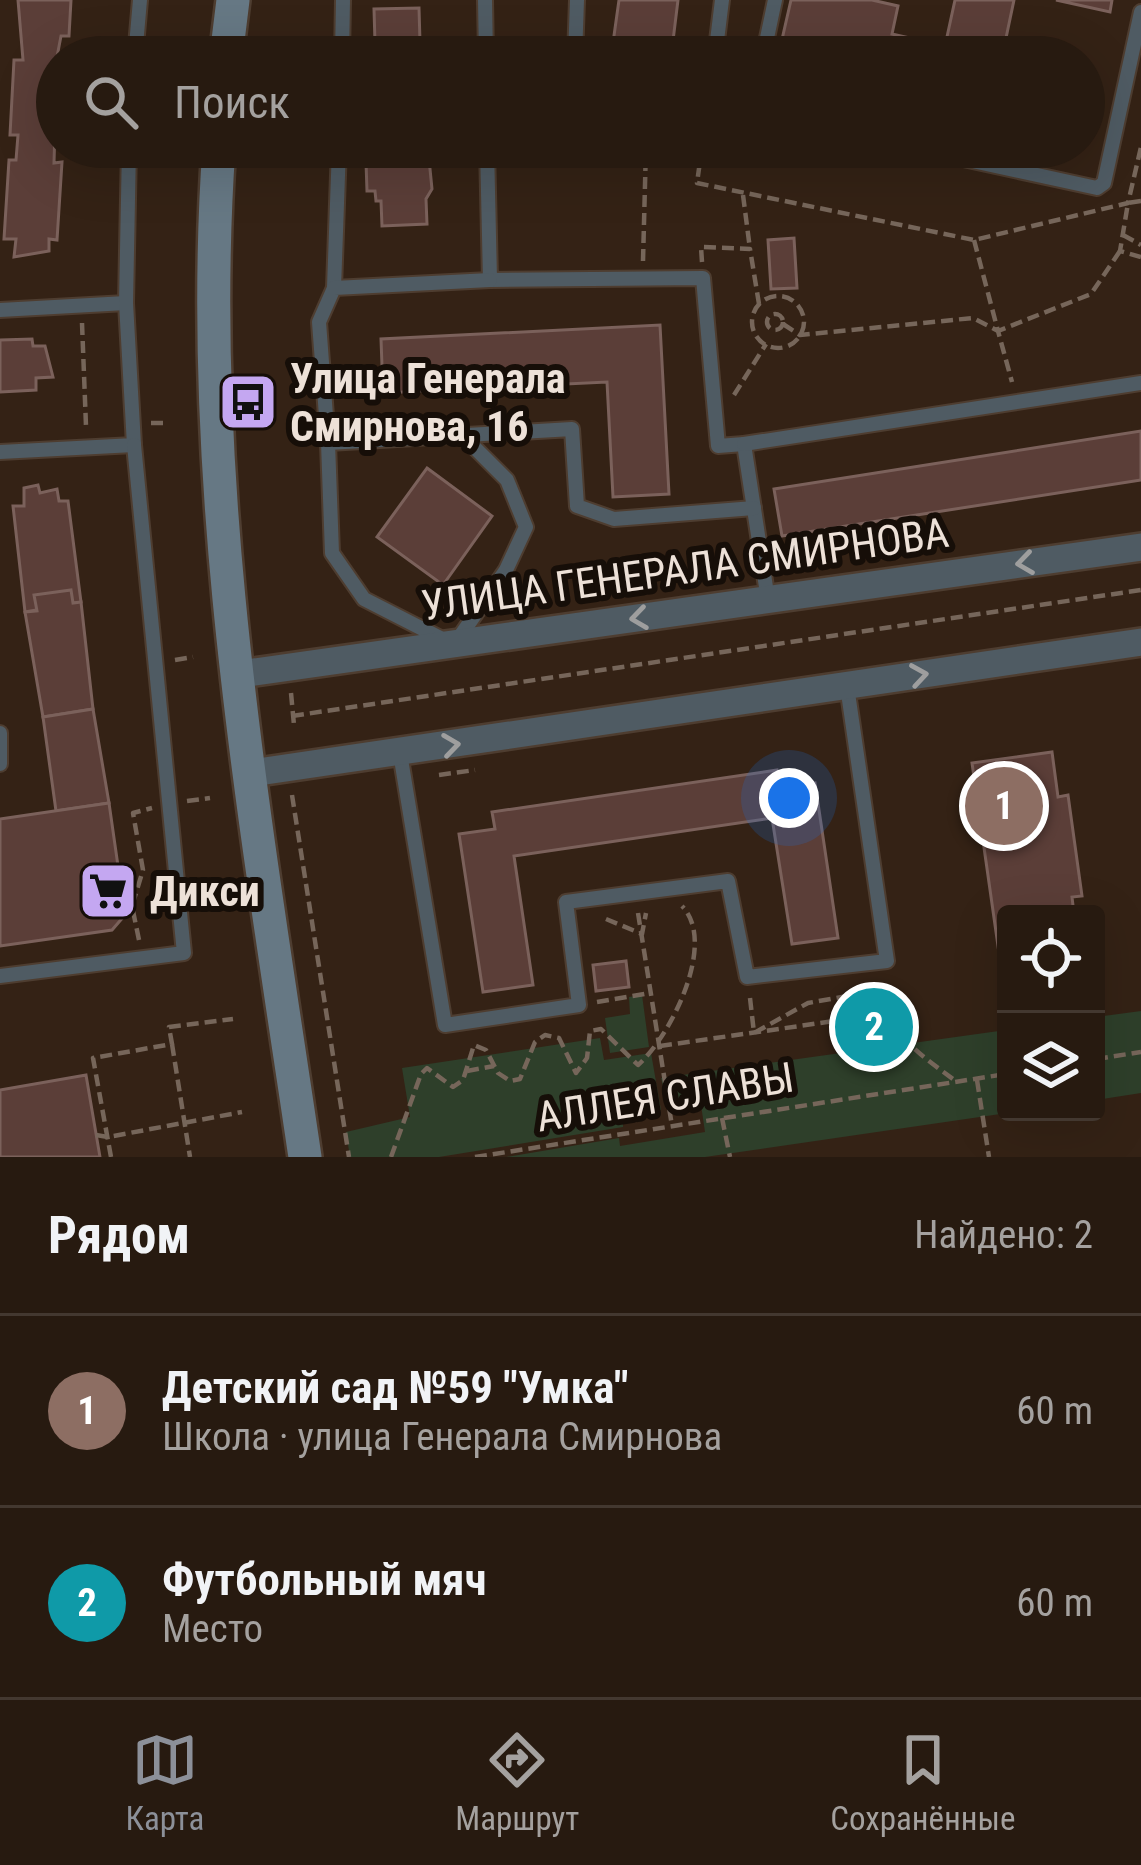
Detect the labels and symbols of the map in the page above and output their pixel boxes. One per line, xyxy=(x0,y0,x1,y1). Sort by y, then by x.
place label: Улица Генерала Смирнова, 16 xyxy=(290,354,566,451)
bus stop icon: Улица Генерала Смирнова, 16 xyxy=(217,371,279,433)
street label: УЛИЦА ГЕНЕРАЛА СМИРНОВА xyxy=(418,508,952,630)
one-way arrow xyxy=(1015,549,1035,575)
one-way arrow xyxy=(629,604,649,630)
one-way arrow xyxy=(910,663,929,689)
one-way arrow xyxy=(441,733,460,759)
pin: 1 xyxy=(965,761,1043,851)
your location xyxy=(759,768,819,828)
supermarket icon: Дикси xyxy=(77,860,139,922)
place label: Дикси xyxy=(150,867,260,916)
pin: 2 xyxy=(835,982,913,1072)
street label: АЛЛЕЯ СЛАВЫ xyxy=(533,1052,797,1142)

